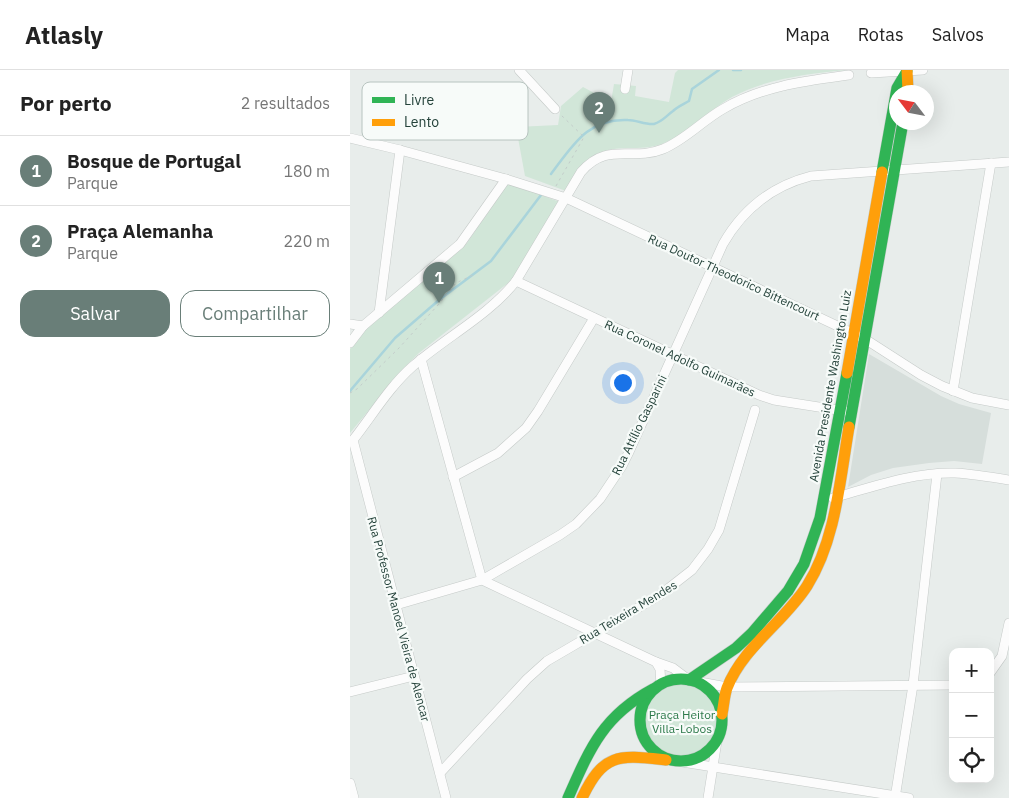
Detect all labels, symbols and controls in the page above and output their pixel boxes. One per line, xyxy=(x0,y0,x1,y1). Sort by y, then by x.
text: Atlasly xyxy=(25,19,103,51)
text: Mapa xyxy=(785,23,830,46)
text: Rotas xyxy=(858,23,904,46)
text: Salvos xyxy=(932,23,984,46)
legend xyxy=(362,82,528,140)
north arrow xyxy=(889,85,934,130)
text: Por perto xyxy=(20,89,112,117)
text: Livre xyxy=(404,91,434,109)
pin: 2 xyxy=(583,92,615,133)
text: 2 resultados xyxy=(241,93,330,113)
text: Lento xyxy=(404,113,439,131)
text: Bosque de Portugal xyxy=(67,149,241,173)
text: 1 xyxy=(31,161,41,181)
text: 180 m xyxy=(283,161,330,181)
text: Parque xyxy=(67,173,118,193)
text: Praça Alemanha xyxy=(67,219,213,243)
text: 2 xyxy=(31,231,41,251)
text: 220 m xyxy=(283,231,330,251)
street label: Rua Doutor Theodorico Bittencourt xyxy=(646,231,822,323)
text: Parque xyxy=(67,243,118,263)
pin: 1 xyxy=(423,262,455,303)
street label: Avenida Presidente Washington Luiz xyxy=(806,289,854,483)
button: Salvar xyxy=(20,290,170,337)
button: Compartilhar xyxy=(180,290,330,337)
street label: Rua Coronel Adolfo Guimarães xyxy=(602,316,758,400)
your location xyxy=(610,370,636,396)
street label: Rua Attílio Gasparini xyxy=(608,372,670,478)
street label: Rua Professor Manoel Vieira de Alencar xyxy=(364,515,434,724)
street label: Rua Teixeira Mendes xyxy=(577,577,680,647)
map controls xyxy=(949,648,994,783)
button: + xyxy=(949,648,994,693)
button: − xyxy=(949,693,994,738)
park label: Praça Heitor Villa-Lobos xyxy=(649,707,716,736)
button: locate xyxy=(949,738,994,783)

